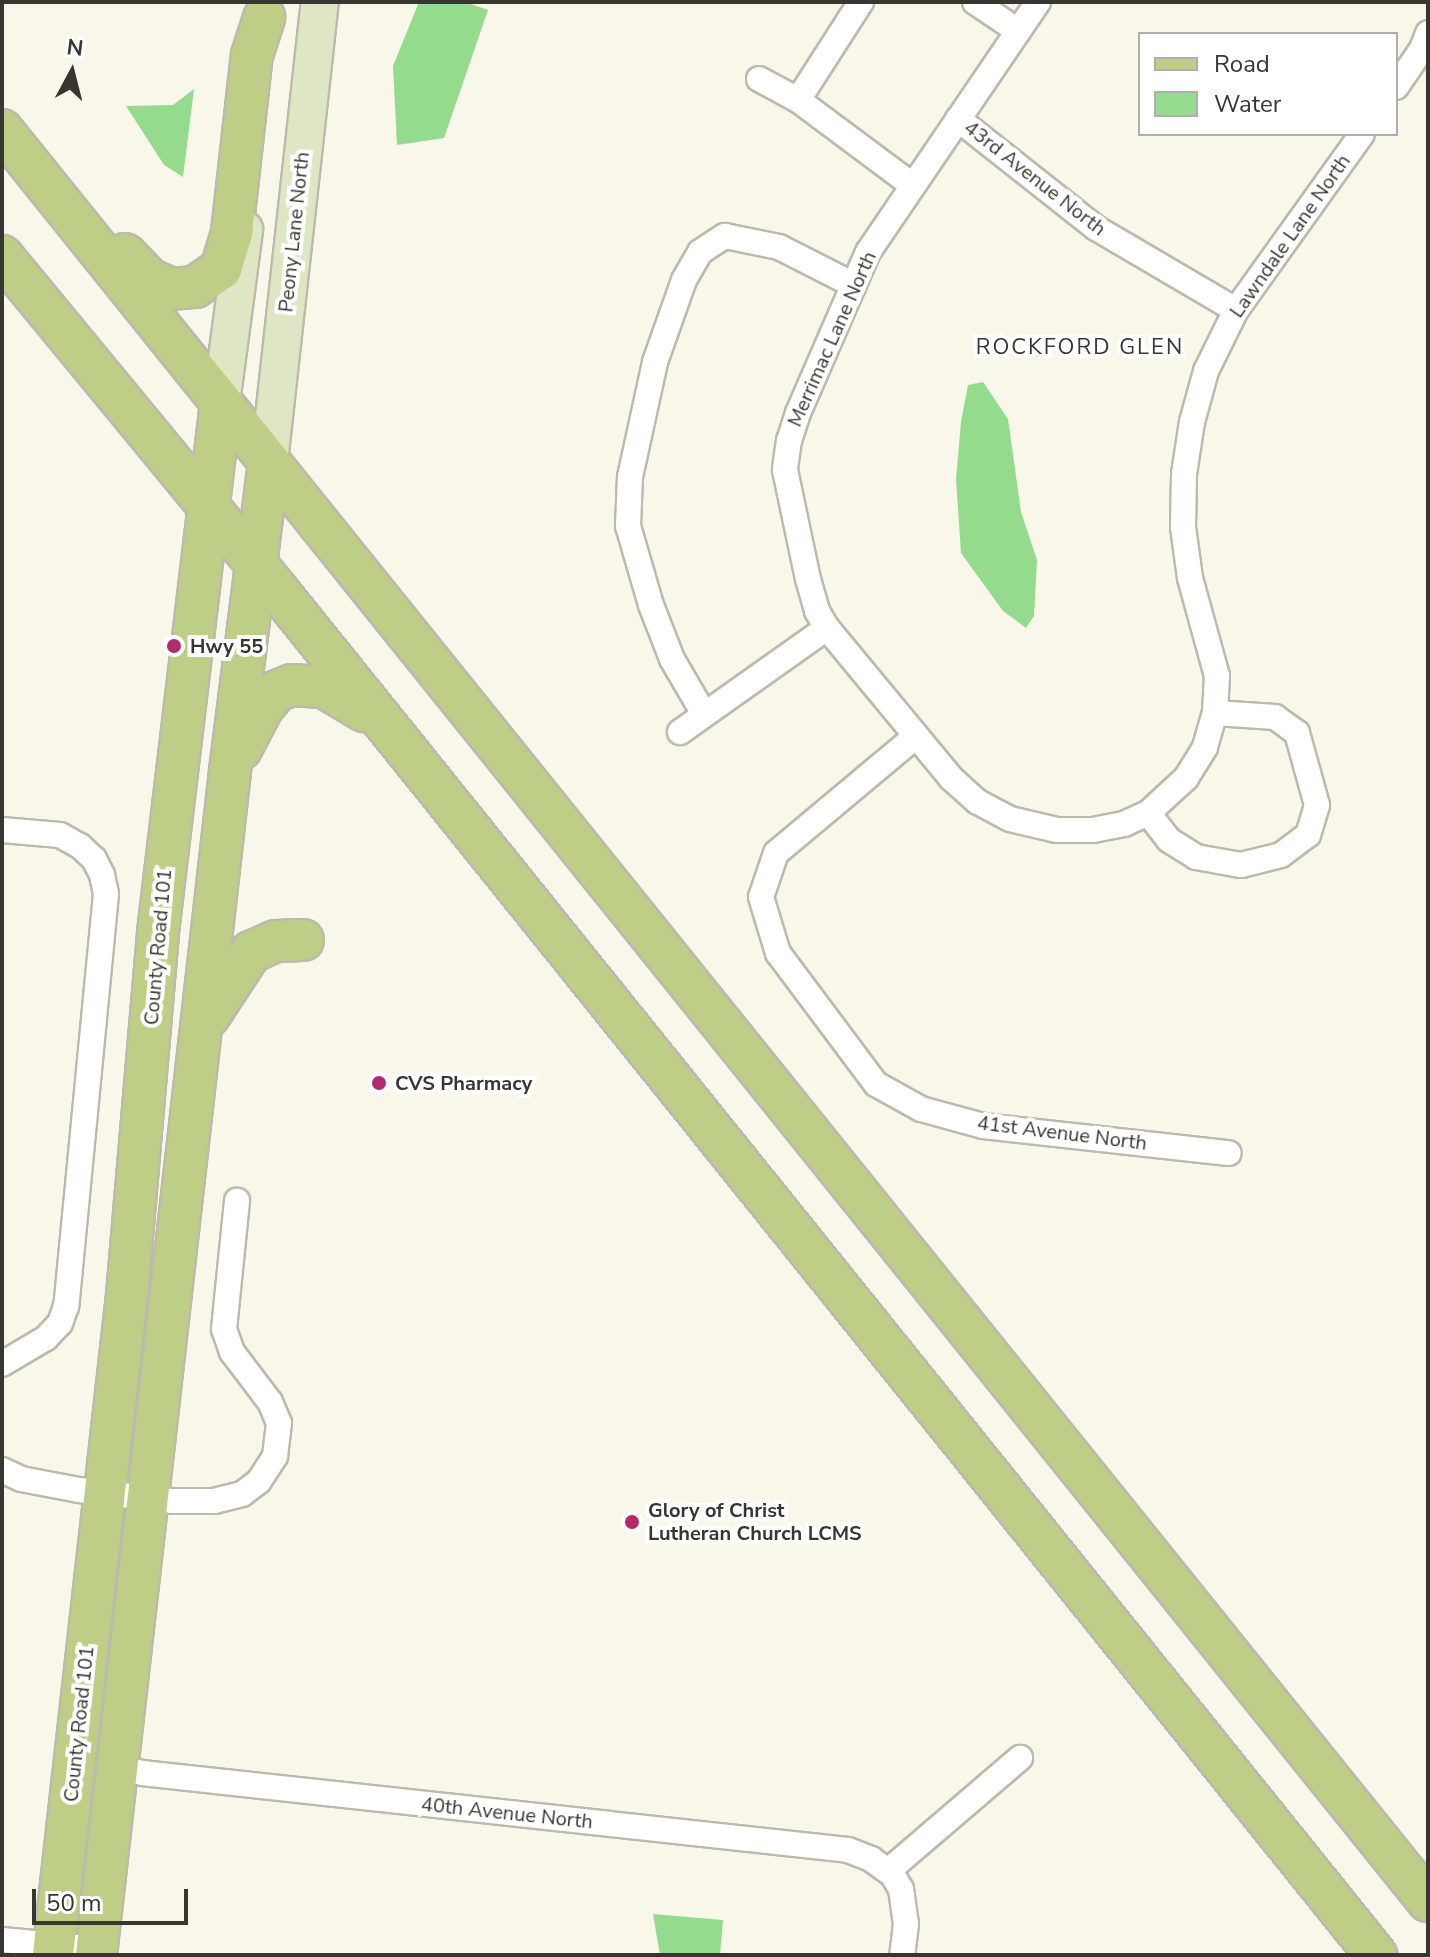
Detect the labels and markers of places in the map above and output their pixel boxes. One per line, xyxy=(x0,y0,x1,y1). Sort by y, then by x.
place label: Hwy 55 xyxy=(190,634,263,658)
marker: Hwy 55 xyxy=(165,637,183,655)
place label: CVS Pharmacy xyxy=(395,1071,532,1095)
marker: CVS Pharmacy xyxy=(370,1074,388,1092)
place label: Glory of Christ Lutheran Church LCMS xyxy=(648,1498,862,1545)
marker: Glory of Christ Lutheran Church LCMS xyxy=(623,1513,641,1531)

